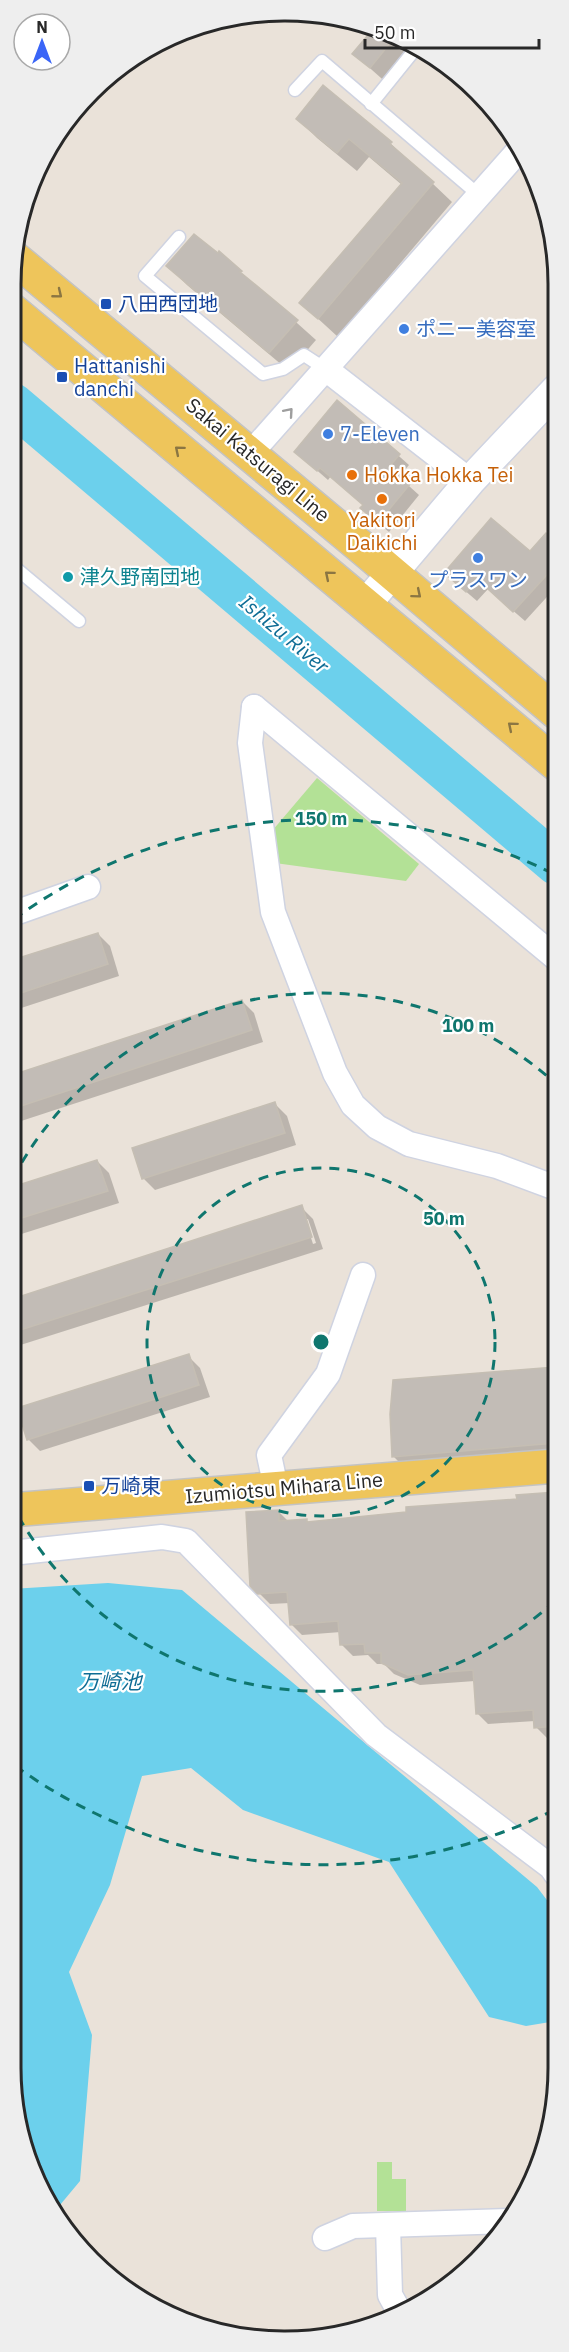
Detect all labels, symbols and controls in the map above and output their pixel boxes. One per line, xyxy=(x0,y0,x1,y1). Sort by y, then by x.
north arrow xyxy=(12,12,72,72)
scale bar xyxy=(365,12,539,50)
text: N xyxy=(36,17,48,37)
text: 50 m xyxy=(374,21,416,44)
one-way arrow xyxy=(51,286,62,297)
place label: 八田西団地 xyxy=(118,290,218,317)
marker: 八田西団地 xyxy=(99,297,113,311)
place label: ポニー美容室 xyxy=(416,315,536,342)
marker: ポニー美容室 xyxy=(397,322,411,336)
place label: Hattanishi danchi xyxy=(74,352,166,402)
marker: Hattanishi danchi xyxy=(55,370,69,384)
street label: Sakai Katsuragi Line xyxy=(181,391,336,528)
one-way arrow xyxy=(282,408,293,419)
place label: 7-Eleven xyxy=(340,420,420,447)
marker: 7-Eleven xyxy=(321,427,335,441)
one-way arrow xyxy=(175,447,186,458)
place label: Hokka Hokka Tei xyxy=(364,461,514,488)
marker: Hokka Hokka Tei xyxy=(345,468,359,482)
marker: Yakitori Daikichi xyxy=(375,492,389,506)
place label: Yakitori Daikichi xyxy=(346,506,418,556)
marker: プラスワン xyxy=(471,551,485,565)
place label: 津久野南団地 xyxy=(80,563,200,590)
place label: プラスワン xyxy=(428,566,528,593)
marker: 津久野南団地 xyxy=(61,570,75,584)
one-way arrow xyxy=(325,571,336,582)
one-way arrow xyxy=(410,587,421,598)
water label: Ishizu River xyxy=(234,588,336,680)
one-way arrow xyxy=(508,723,519,734)
text: 150 m xyxy=(295,807,347,830)
text: 100 m xyxy=(442,1014,494,1037)
text: 50 m xyxy=(423,1207,465,1230)
centre of rings xyxy=(311,1332,331,1352)
street label: Izumiotsu Mihara Line xyxy=(184,1465,384,1510)
place label: 万崎東 xyxy=(101,1472,161,1499)
marker: 万崎東 xyxy=(82,1479,96,1493)
water label: 万崎池 xyxy=(79,1667,143,1695)

